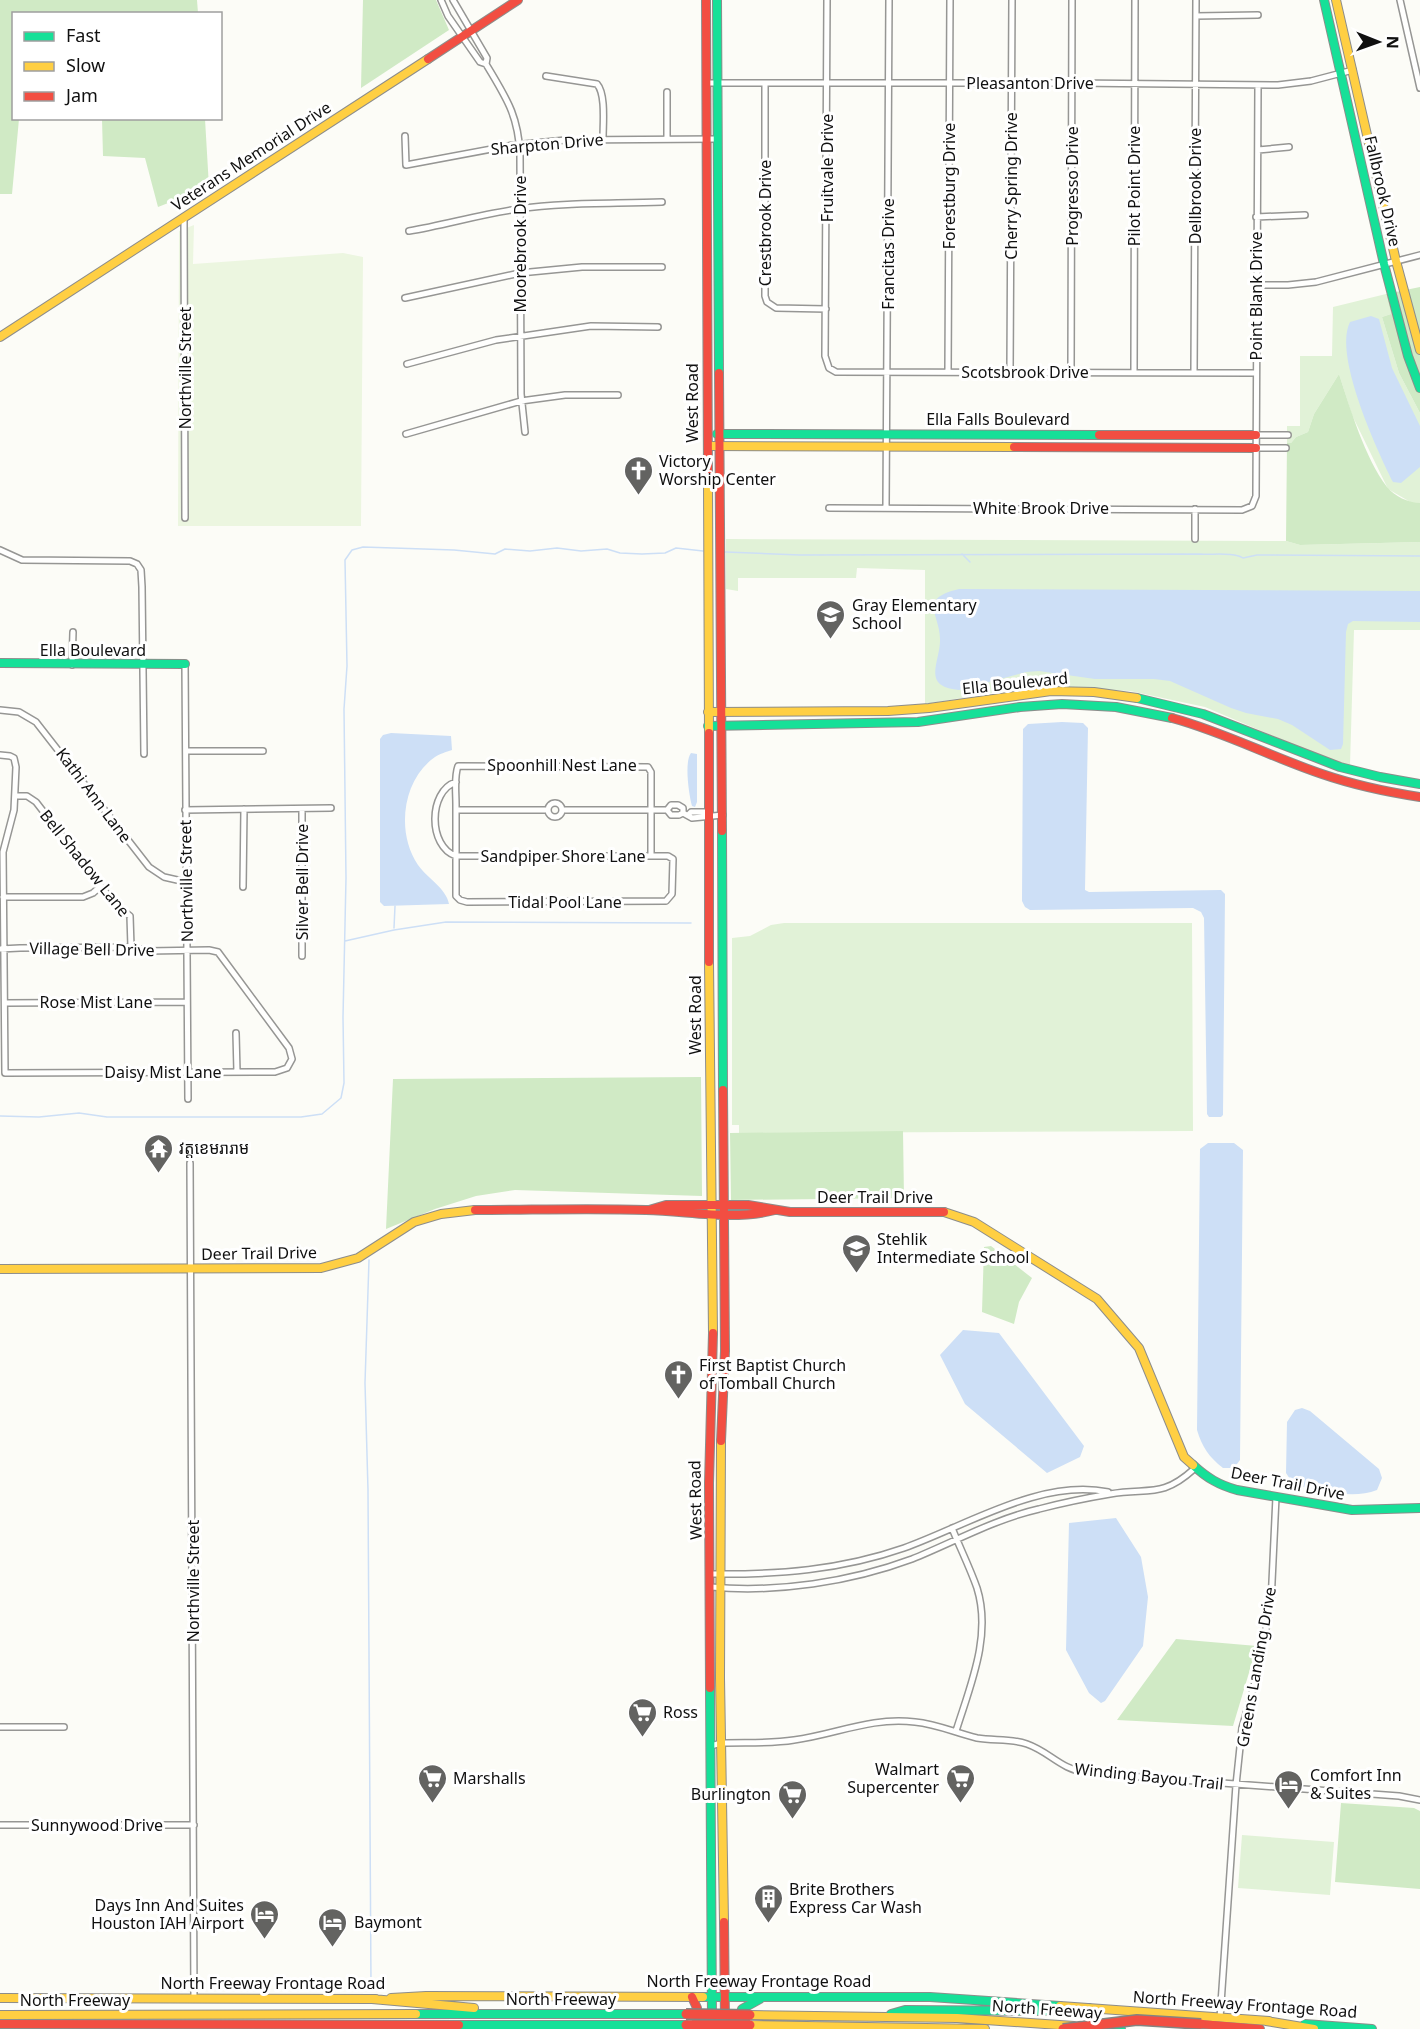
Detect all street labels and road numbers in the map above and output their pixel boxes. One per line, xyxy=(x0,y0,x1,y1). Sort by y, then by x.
street label: Pleasanton Drive xyxy=(966,72,1094,94)
street label: Veterans Memorial Drive xyxy=(167,96,335,216)
street label: Cherry Spring Drive xyxy=(1000,112,1022,260)
street label: Fruitvale Drive xyxy=(816,114,838,222)
street label: Forestburg Drive xyxy=(938,123,960,249)
street label: Progresso Drive xyxy=(1061,126,1083,246)
street label: Pilot Point Drive xyxy=(1123,126,1145,246)
street label: Sharpton Drive xyxy=(490,128,604,160)
street label: Dellbrook Drive xyxy=(1184,128,1206,244)
street label: Fallbrook Drive xyxy=(1360,133,1406,249)
street label: Crestbrook Drive xyxy=(754,160,776,286)
street label: Moorebrook Drive xyxy=(509,176,531,312)
street label: Francitas Drive xyxy=(877,198,899,310)
street label: Point Blank Drive xyxy=(1245,232,1267,360)
street label: Northville Street xyxy=(174,307,196,429)
street label: Scotsbrook Drive xyxy=(961,361,1089,383)
street label: West Road xyxy=(681,363,703,443)
street label: Ella Falls Boulevard xyxy=(926,408,1070,430)
street label: White Brook Drive xyxy=(973,497,1109,519)
street label: Ella Boulevard xyxy=(40,639,146,661)
street label: Ella Boulevard xyxy=(961,667,1069,699)
street label: Kathi Ann Lane xyxy=(51,743,137,847)
street label: Spoonhill Nest Lane xyxy=(487,754,637,776)
street label: Bell Shadow Lane xyxy=(35,805,135,921)
street label: Northville Street xyxy=(174,819,198,942)
street label: Silver Bell Drive xyxy=(291,824,313,940)
street label: Sandpiper Shore Lane xyxy=(480,845,646,867)
street label: Tidal Pool Lane xyxy=(508,891,622,913)
street label: Village Bell Drive xyxy=(29,937,155,961)
street label: West Road xyxy=(684,975,706,1055)
street label: Rose Mist Lane xyxy=(40,991,153,1013)
street label: Daisy Mist Lane xyxy=(104,1061,222,1083)
street label: Deer Trail Drive xyxy=(817,1186,933,1208)
street label: Deer Trail Drive xyxy=(201,1241,317,1265)
street label: West Road xyxy=(683,1460,707,1540)
street label: Deer Trail Drive xyxy=(1229,1461,1347,1505)
street label: Northville Street xyxy=(182,1520,204,1642)
street label: Greens Landing Drive xyxy=(1231,1585,1281,1749)
street label: Winding Bayou Trail xyxy=(1073,1757,1225,1795)
street label: Sunnywood Drive xyxy=(31,1814,163,1836)
street label: North Freeway Frontage Road xyxy=(647,1970,871,1992)
street label: North Freeway Frontage Road xyxy=(161,1972,385,1994)
street label: North Freeway Frontage Road xyxy=(1132,1985,1358,2023)
street label: North Freeway xyxy=(506,1988,617,2010)
street label: North Freeway xyxy=(20,1989,131,2011)
street label: North Freeway xyxy=(991,1994,1104,2024)

